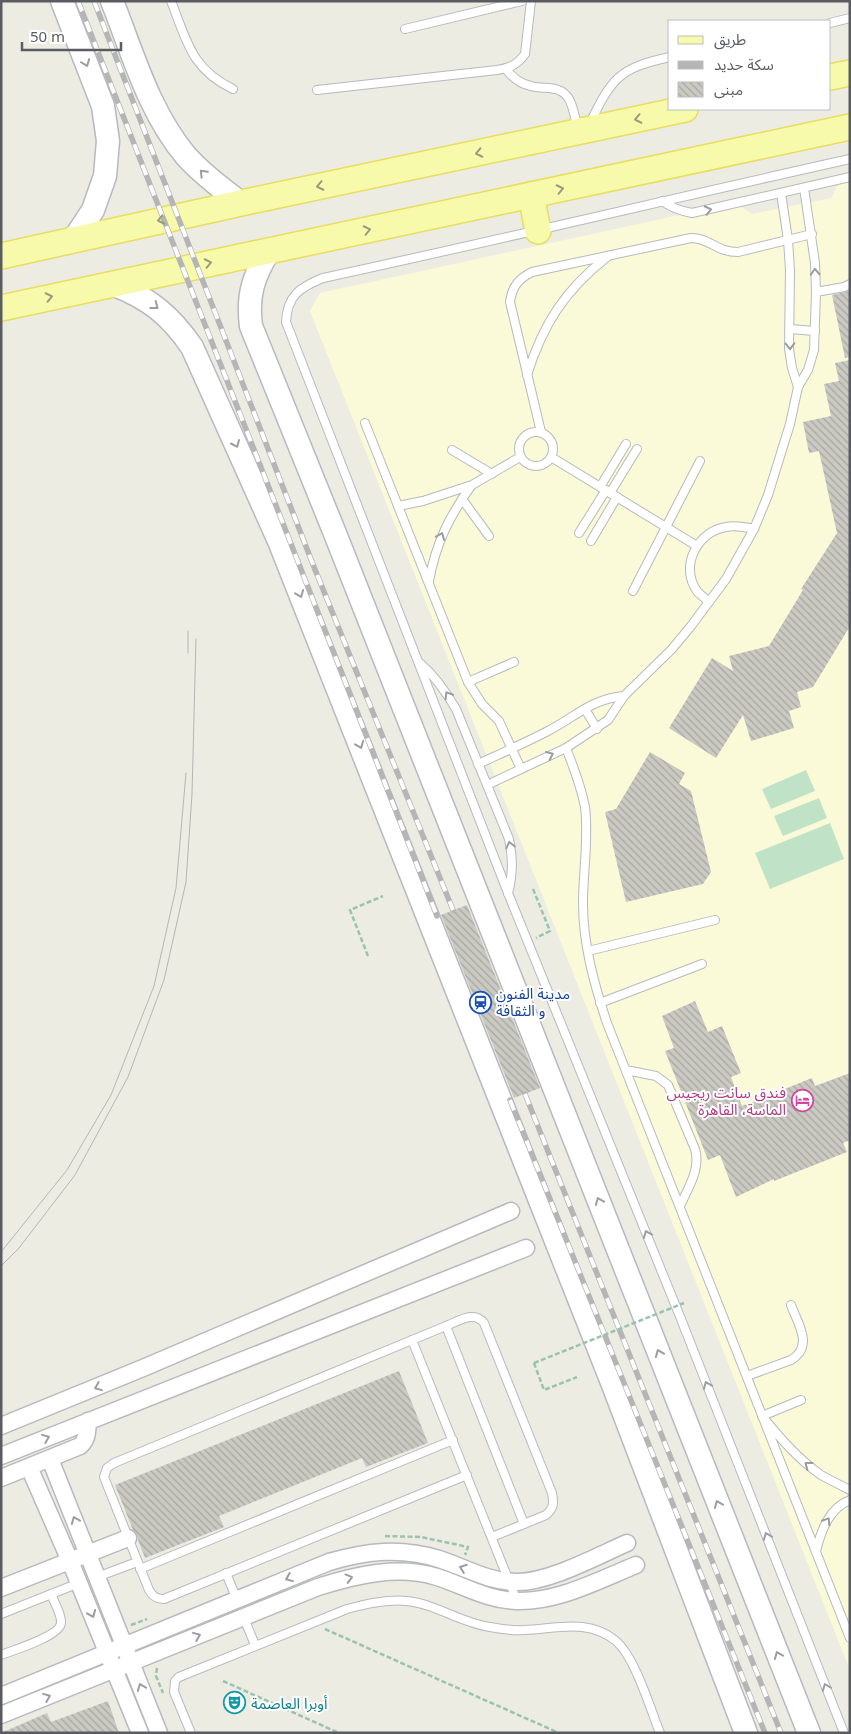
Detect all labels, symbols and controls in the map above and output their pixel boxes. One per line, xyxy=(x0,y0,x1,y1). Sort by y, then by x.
scale bar xyxy=(22,20,121,52)
legend xyxy=(668,20,831,110)
text: 50 m xyxy=(30,26,65,46)
text: طريق xyxy=(714,29,746,50)
text: سكة حديد xyxy=(714,54,774,74)
one-way arrow xyxy=(80,58,90,67)
text: مبنى xyxy=(714,79,743,99)
one-way arrow xyxy=(633,113,642,124)
one-way arrow xyxy=(474,147,483,158)
one-way arrow xyxy=(200,169,209,178)
one-way arrow xyxy=(315,181,324,191)
one-way arrow xyxy=(556,184,565,195)
one-way arrow xyxy=(703,205,712,215)
one-way arrow xyxy=(156,214,165,225)
one-way arrow xyxy=(362,225,371,236)
one-way arrow xyxy=(203,259,212,269)
one-way arrow xyxy=(810,268,820,276)
one-way arrow xyxy=(44,292,53,303)
one-way arrow xyxy=(149,300,159,309)
one-way arrow xyxy=(785,342,795,350)
one-way arrow xyxy=(229,439,239,448)
one-way arrow xyxy=(435,532,445,541)
one-way arrow xyxy=(294,589,304,598)
one-way arrow xyxy=(445,692,454,701)
one-way arrow xyxy=(353,740,364,749)
one-way arrow xyxy=(545,752,554,762)
one-way arrow xyxy=(505,841,516,850)
place label: مدينة الفنون و الثقافة xyxy=(496,983,570,1020)
station icon: مدينة الفنون و الثقافة xyxy=(468,990,492,1014)
place label: فندق سانت ريجيس الماسة، القاهرة xyxy=(666,1082,786,1119)
hotel icon: فندق سانت ريجيس الماسة، القاهرة xyxy=(790,1089,814,1113)
one-way arrow xyxy=(595,1198,605,1206)
one-way arrow xyxy=(643,1230,653,1239)
one-way arrow xyxy=(655,1349,665,1357)
one-way arrow xyxy=(94,1380,103,1391)
one-way arrow xyxy=(703,1381,714,1390)
one-way arrow xyxy=(42,1433,50,1443)
one-way arrow xyxy=(805,1462,814,1470)
one-way arrow xyxy=(714,1500,725,1509)
one-way arrow xyxy=(71,1516,81,1525)
one-way arrow xyxy=(821,1518,830,1527)
one-way arrow xyxy=(763,1532,773,1541)
one-way arrow xyxy=(459,1564,467,1574)
one-way arrow xyxy=(285,1572,294,1582)
one-way arrow xyxy=(345,1573,353,1584)
one-way arrow xyxy=(86,1609,96,1618)
one-way arrow xyxy=(192,1632,201,1643)
one-way arrow xyxy=(774,1651,784,1660)
one-way arrow xyxy=(137,1684,147,1692)
one-way arrow xyxy=(822,1684,832,1692)
theatre icon: أوبرا العاصمة xyxy=(223,1691,247,1715)
one-way arrow xyxy=(42,1692,50,1702)
place label: أوبرا العاصمة xyxy=(251,1693,328,1713)

